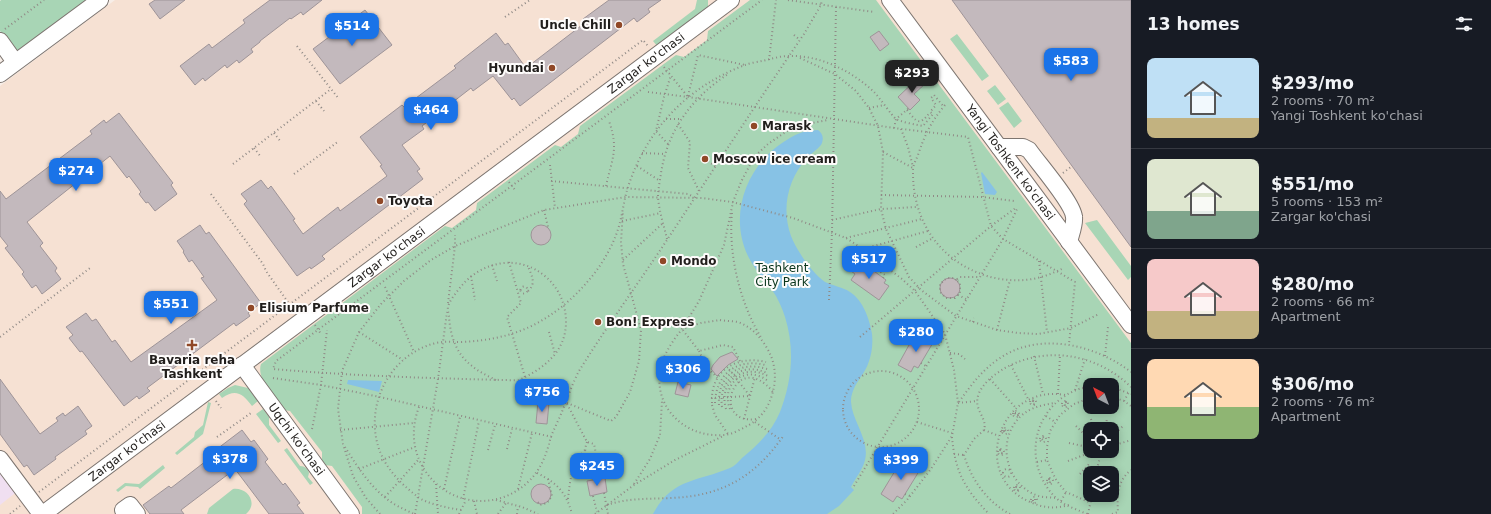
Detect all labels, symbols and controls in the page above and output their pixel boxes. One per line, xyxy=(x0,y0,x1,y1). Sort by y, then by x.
pin: $514 xyxy=(328,13,376,47)
icon: filters xyxy=(1453,13,1475,35)
text: 13 homes xyxy=(1147,14,1240,34)
text: $514 xyxy=(334,18,370,33)
place label: Uncle Chill xyxy=(539,18,611,32)
marker: Uncle Chill xyxy=(614,20,624,30)
street label: Zargar ko'chasi xyxy=(605,30,687,97)
pin: $583 xyxy=(1047,48,1095,82)
text: $583 xyxy=(1053,53,1089,68)
pin: $293 xyxy=(888,60,936,94)
place label: Hyundai xyxy=(488,61,544,75)
marker: Hyundai xyxy=(547,63,557,73)
text: $293 xyxy=(894,65,930,80)
text: $293/mo xyxy=(1271,73,1354,93)
icon: home xyxy=(1179,74,1227,122)
text: 2 rooms · 70 m² xyxy=(1271,93,1375,108)
pin: $464 xyxy=(407,97,455,131)
street label: Yangi Toshkent ko'chasi xyxy=(962,101,1058,223)
text: $464 xyxy=(413,102,449,117)
text: Yangi Toshkent ko'chasi xyxy=(1271,108,1423,123)
place label: Marask xyxy=(762,119,812,133)
marker: Marask xyxy=(749,121,759,131)
place label: Moscow ice cream xyxy=(713,152,836,166)
marker: Moscow ice cream xyxy=(700,154,710,164)
pin: $274 xyxy=(52,158,100,192)
text: $274 xyxy=(58,163,94,178)
text: $551/mo xyxy=(1271,174,1354,194)
icon: home xyxy=(1179,175,1227,223)
place label: Toyota xyxy=(388,194,433,208)
text: 5 rooms · 153 m² xyxy=(1271,194,1383,209)
marker: Toyota xyxy=(375,196,385,206)
text: Zargar ko'chasi xyxy=(1271,209,1371,224)
street label: Zargar ko'chasi xyxy=(345,224,428,291)
pin: $517 xyxy=(845,246,893,280)
text: $517 xyxy=(851,251,887,266)
place label: Mondo xyxy=(671,254,717,268)
marker: Mondo xyxy=(658,256,668,266)
park label: Tashkent City Park xyxy=(755,261,809,289)
text: $280/mo xyxy=(1271,274,1354,294)
icon: home xyxy=(1179,275,1227,323)
pin: $551 xyxy=(147,291,195,325)
text: 2 rooms · 66 m² xyxy=(1271,294,1375,309)
text: $551 xyxy=(153,296,189,311)
place label: Elisium Parfume xyxy=(259,301,369,315)
marker: Elisium Parfume xyxy=(246,303,256,313)
text: Apartment xyxy=(1271,309,1341,324)
place label: Bon! Express xyxy=(606,315,694,329)
marker: Bon! Express xyxy=(593,317,603,327)
pin: $280 xyxy=(892,319,940,353)
text: $280 xyxy=(898,324,934,339)
marker: Bavaria reha Tashkent xyxy=(186,339,198,351)
place label: Bavaria reha Tashkent xyxy=(149,353,235,381)
pin: $306 xyxy=(659,356,707,390)
text: $306 xyxy=(665,361,701,376)
text: $306/mo xyxy=(1271,374,1354,394)
icon: home xyxy=(1179,375,1227,423)
north arrow xyxy=(1083,378,1119,414)
map controls xyxy=(1083,378,1119,502)
pin: $756 xyxy=(518,379,566,413)
text: $756 xyxy=(524,384,560,399)
text: 2 rooms · 76 m² xyxy=(1271,394,1375,409)
street label: Uqchi ko'chasi xyxy=(265,400,327,478)
text: Apartment xyxy=(1271,409,1341,424)
street label: Zargar ko'chasi xyxy=(86,418,168,484)
button: locate xyxy=(1083,422,1119,458)
pin: $378 xyxy=(206,446,254,480)
pin: $399 xyxy=(877,447,925,481)
text: $378 xyxy=(212,451,248,466)
text: $399 xyxy=(883,452,919,467)
pin: $245 xyxy=(573,453,621,487)
text: $245 xyxy=(579,458,615,473)
button: layers xyxy=(1083,466,1119,502)

